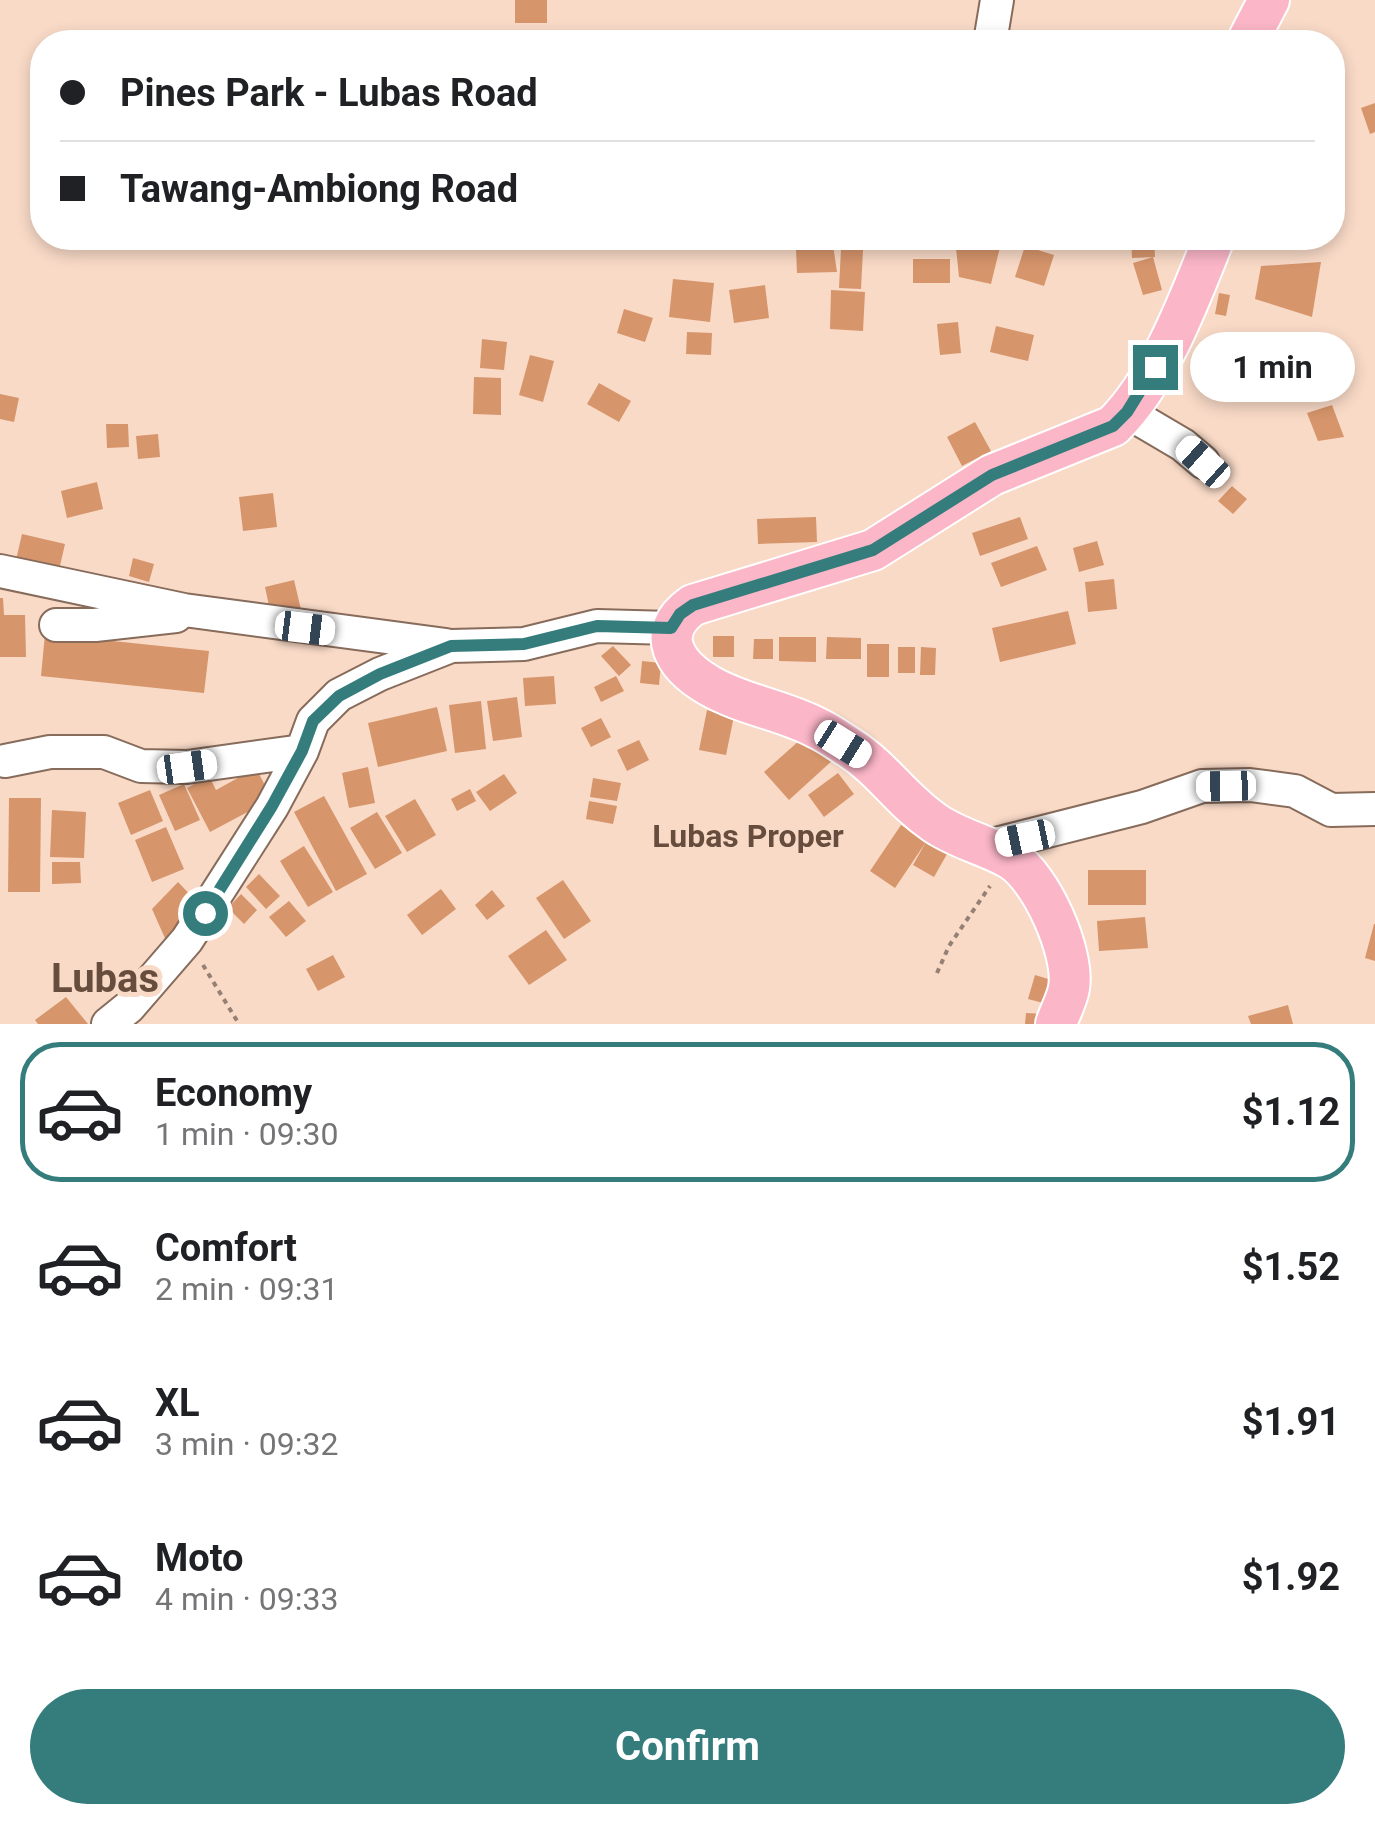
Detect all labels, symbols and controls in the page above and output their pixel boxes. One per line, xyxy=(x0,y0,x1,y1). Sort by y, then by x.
text: Pines Park - Lubas Road xyxy=(120,71,538,115)
text: Tawang-Ambiong Road xyxy=(120,167,518,211)
callout: 1 min xyxy=(1190,332,1355,402)
route end xyxy=(1133,345,1178,390)
text: 1 min xyxy=(1232,348,1313,386)
car xyxy=(1171,431,1235,493)
car xyxy=(273,609,337,647)
car xyxy=(810,715,876,773)
car xyxy=(155,748,219,786)
car xyxy=(1196,770,1256,802)
district label: Lubas Proper xyxy=(652,817,844,855)
car xyxy=(993,817,1057,859)
route start xyxy=(183,891,228,936)
district label: Lubas xyxy=(51,955,159,1002)
icon: car xyxy=(35,1067,125,1157)
text: Economy xyxy=(155,1071,312,1115)
text: $1.12 xyxy=(1242,1090,1340,1134)
text: 1 min · 09:30 xyxy=(155,1115,338,1153)
icon: car xyxy=(35,1222,125,1312)
text: Comfort xyxy=(155,1226,297,1270)
text: $1.52 xyxy=(1242,1245,1340,1289)
text: 2 min · 09:31 xyxy=(155,1270,338,1308)
icon: car xyxy=(35,1377,125,1467)
text: XL xyxy=(155,1381,200,1425)
text: $1.91 xyxy=(1242,1400,1340,1444)
text: 3 min · 09:32 xyxy=(155,1425,338,1463)
icon: car xyxy=(35,1532,125,1622)
text: Moto xyxy=(155,1536,244,1580)
text: $1.92 xyxy=(1242,1555,1340,1599)
text: 4 min · 09:33 xyxy=(155,1580,338,1618)
button: Confirm xyxy=(30,1689,1345,1804)

